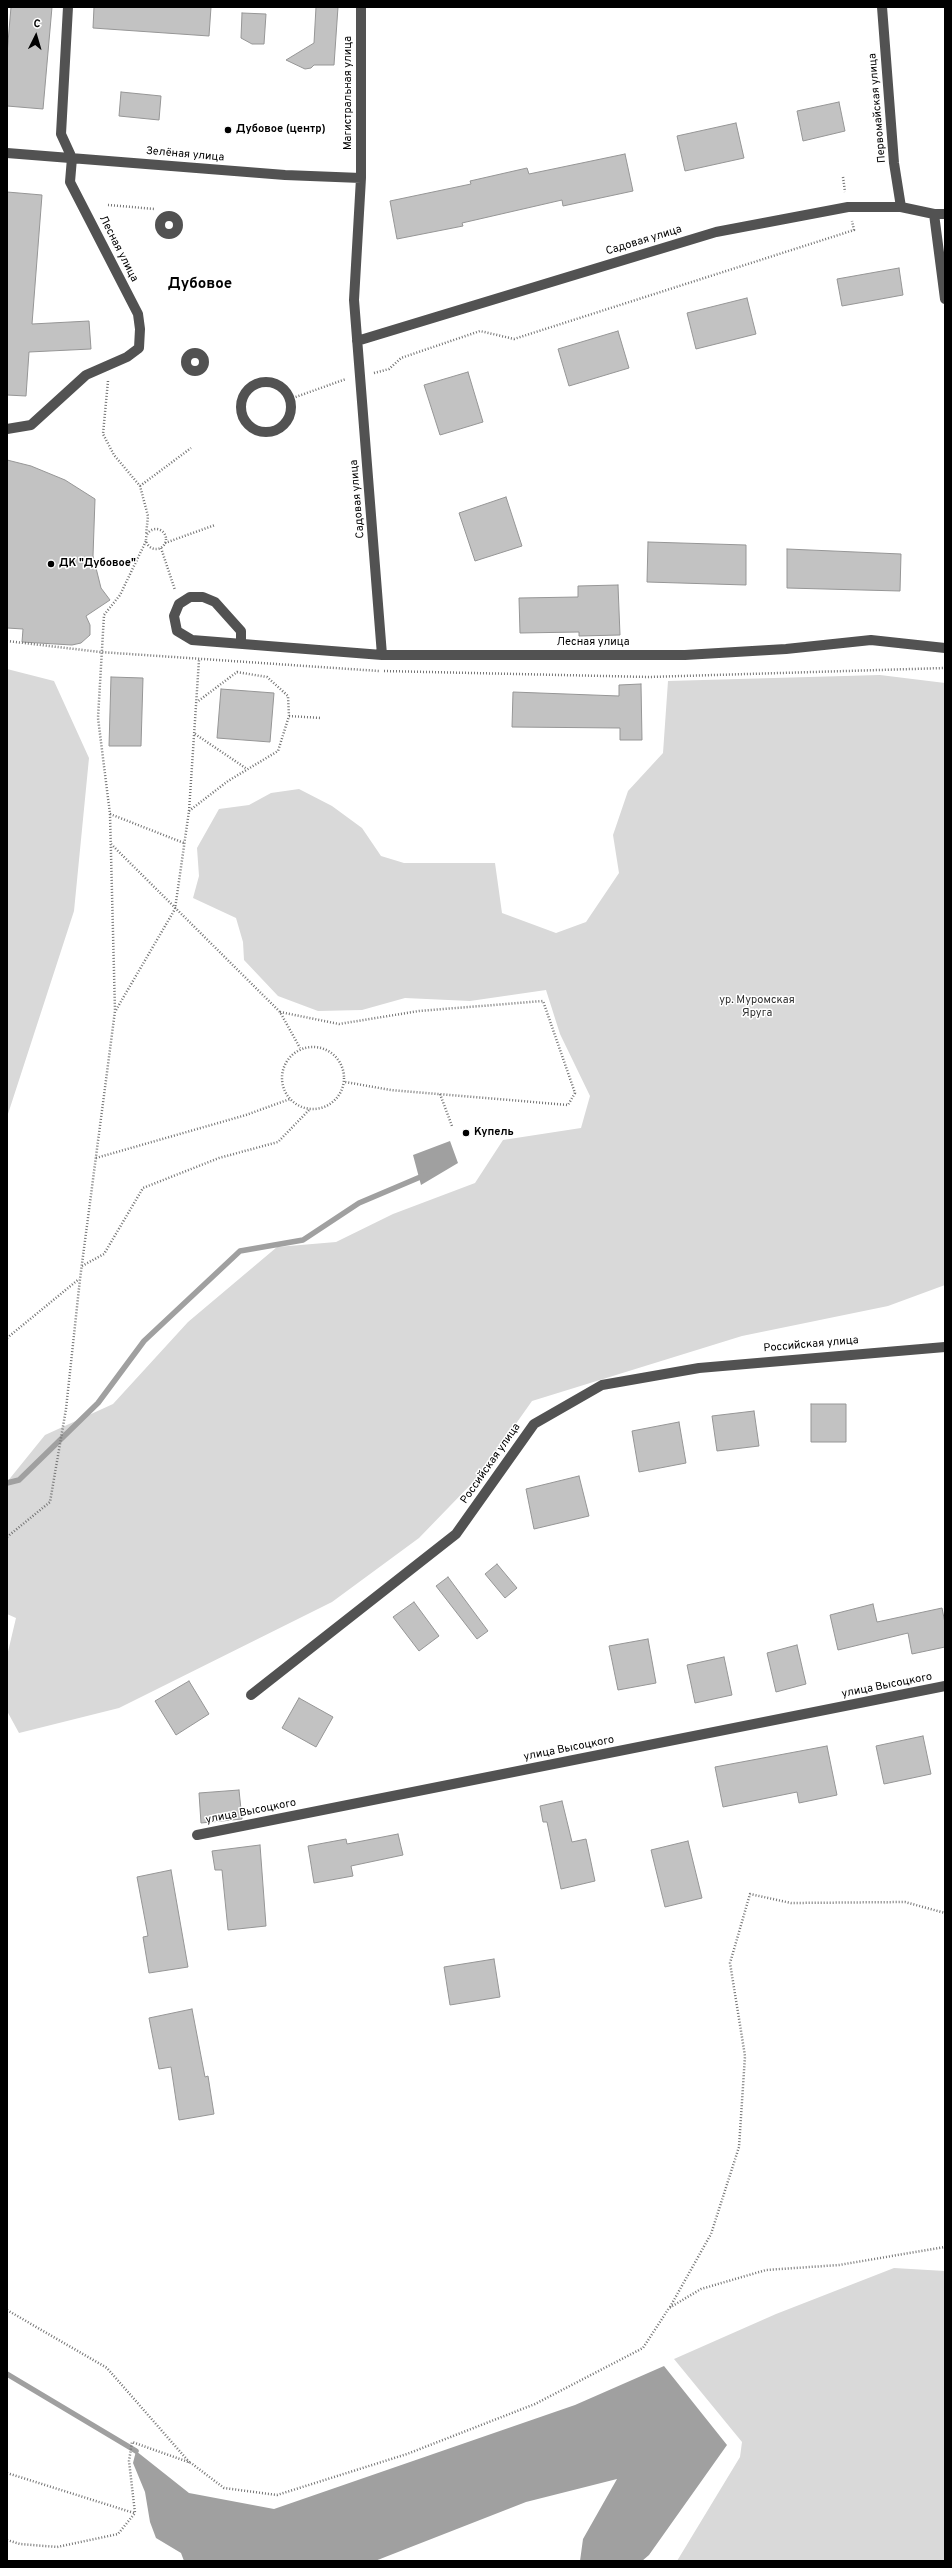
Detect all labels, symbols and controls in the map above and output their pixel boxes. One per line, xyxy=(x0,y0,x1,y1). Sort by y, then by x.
north arrow xyxy=(16,16,56,56)
text: С xyxy=(33,17,41,31)
street label: Магистральная улица xyxy=(342,36,356,150)
street label: Первомайская улица xyxy=(867,53,889,163)
place label: Дубовое (центр) xyxy=(236,123,326,137)
marker: Дубовое (центр) xyxy=(223,125,233,135)
street label: Зелёная улица xyxy=(145,145,225,165)
street label: Лесная улица xyxy=(96,214,140,284)
street label: Садовая улица xyxy=(604,223,684,259)
district label: Дубовое xyxy=(168,276,232,294)
street label: Садовая улица xyxy=(348,459,368,539)
place label: ДК "Дубовое" xyxy=(59,557,136,571)
marker: ДК "Дубовое" xyxy=(46,559,56,569)
street label: Лесная улица xyxy=(557,636,629,650)
park label: ур. Муромская Яруга xyxy=(719,994,795,1020)
place label: Купель xyxy=(474,1126,514,1140)
marker: Купель xyxy=(461,1128,471,1138)
street label: Российская улица xyxy=(763,1334,859,1356)
street label: Российская улица xyxy=(458,1421,524,1507)
street label: улица Высоцкого xyxy=(841,1671,933,1701)
street label: улица Высоцкого xyxy=(523,1734,615,1764)
street label: улица Высоцкого xyxy=(205,1797,297,1827)

